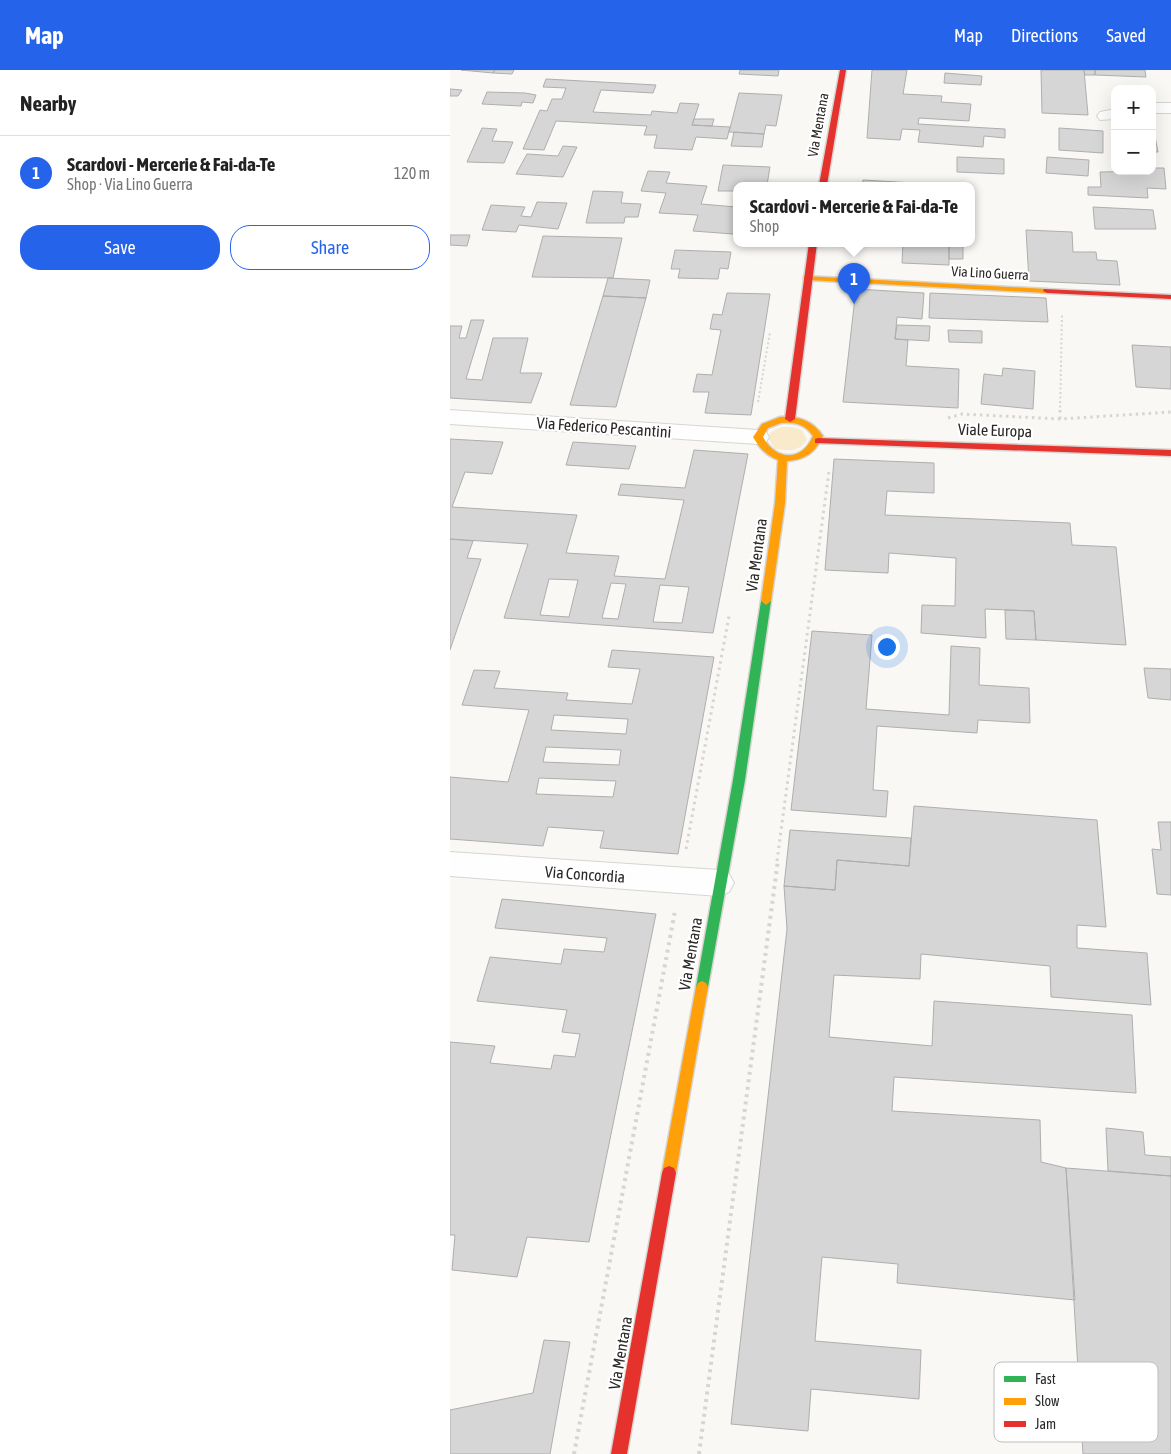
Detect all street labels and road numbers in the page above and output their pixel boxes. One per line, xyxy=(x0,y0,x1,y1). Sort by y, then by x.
street label: Via Mentana xyxy=(804,92,832,158)
street label: Via Lino Guerra xyxy=(951,263,1029,283)
street label: Via Federico Pescantini xyxy=(536,413,672,441)
street label: Viale Europa xyxy=(958,420,1032,441)
street label: Via Mentana xyxy=(742,517,770,593)
street label: Via Concordia xyxy=(544,862,626,886)
street label: Via Mentana xyxy=(675,916,705,992)
street label: Via Mentana xyxy=(605,1315,635,1391)

